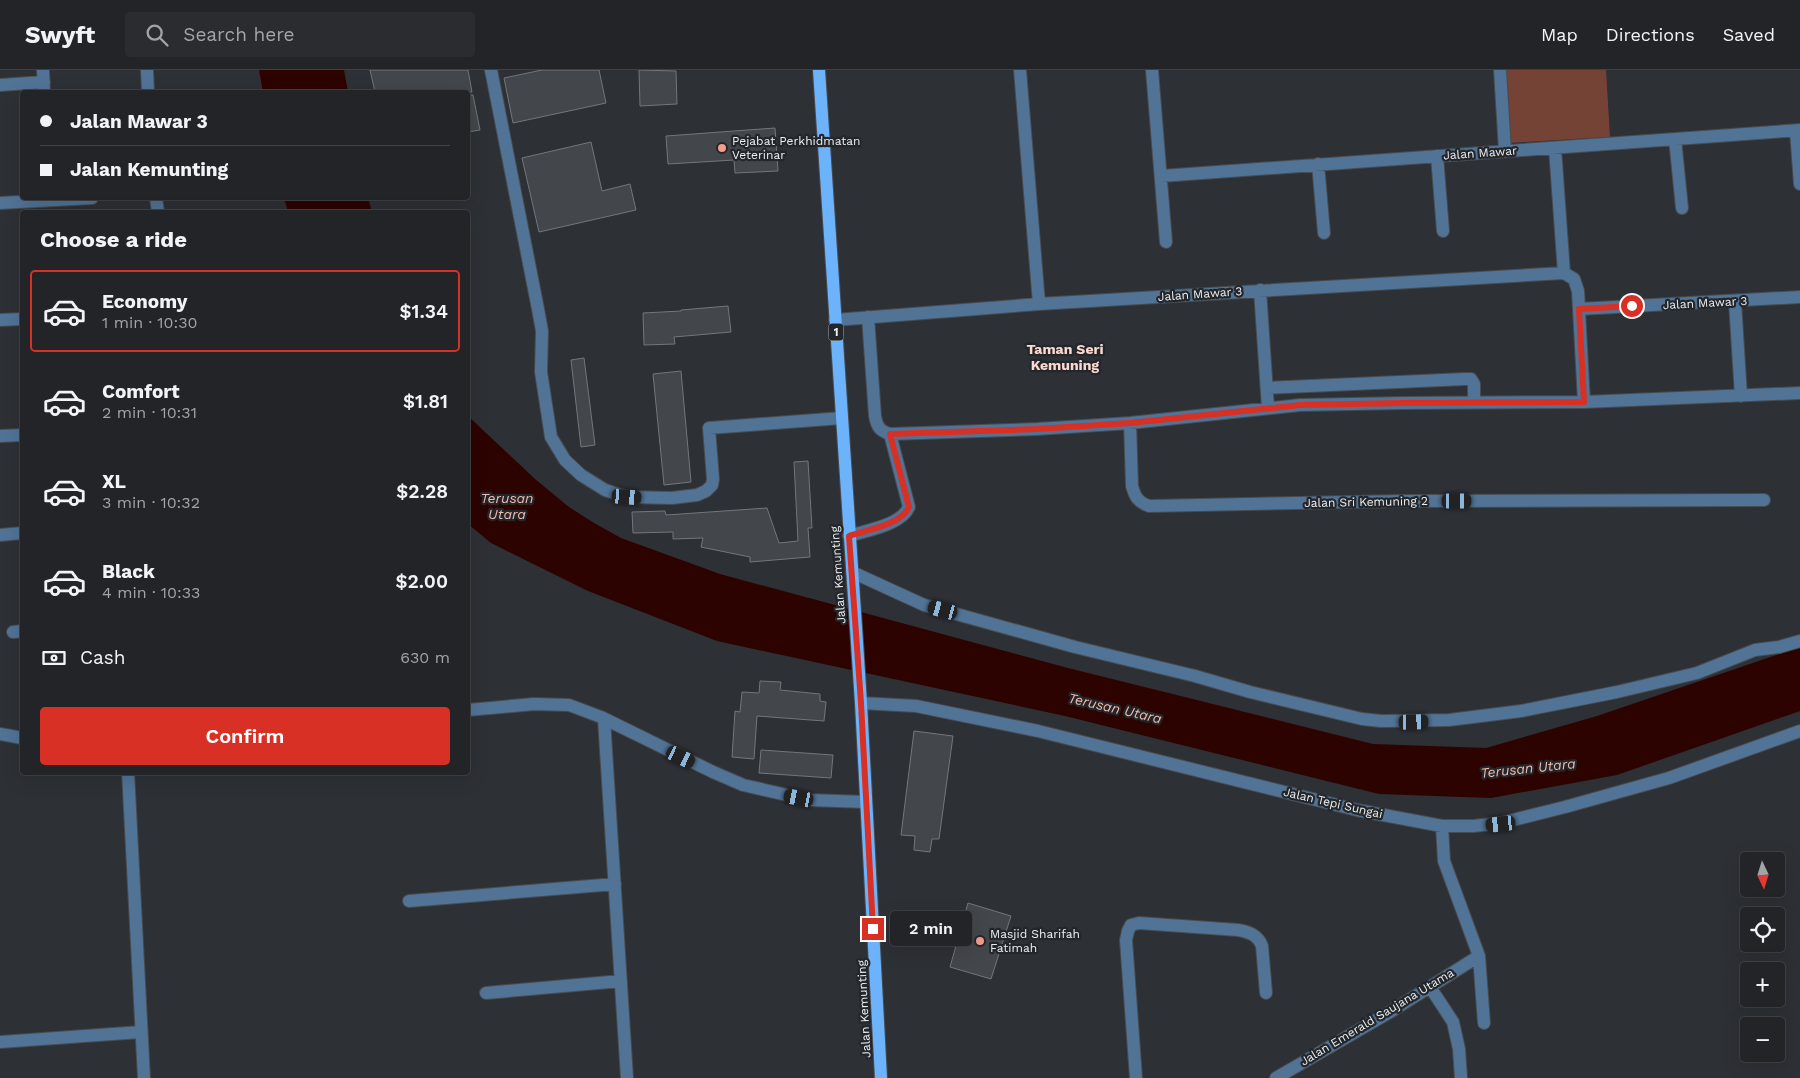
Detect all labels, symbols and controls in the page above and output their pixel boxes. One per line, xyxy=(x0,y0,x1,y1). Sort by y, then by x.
search box xyxy=(125,12,475,57)
text: Swyft xyxy=(25,21,95,49)
icon: search xyxy=(143,21,171,49)
text: Search here xyxy=(183,23,295,46)
text: Map xyxy=(1541,24,1578,45)
text: Directions xyxy=(1606,24,1695,45)
text: Saved xyxy=(1723,24,1775,45)
text: Jalan Mawar 3 xyxy=(70,110,208,133)
place label: Pejabat Perkhidmatan Veterinar xyxy=(732,134,861,162)
marker: Pejabat Perkhidmatan Veterinar xyxy=(716,142,728,154)
street label: Jalan Mawar xyxy=(1443,143,1517,163)
text: Jalan Kemunting xyxy=(70,158,228,181)
text: Choose a ride xyxy=(40,227,187,252)
street label: Jalan Mawar 3 xyxy=(1157,284,1243,304)
icon: car xyxy=(42,289,87,334)
text: Economy xyxy=(102,290,187,313)
street label: Jalan Mawar 3 xyxy=(1662,294,1748,312)
route start xyxy=(1621,295,1643,317)
text: $1.34 xyxy=(399,300,448,323)
text: 1 min · 10:30 xyxy=(102,313,198,332)
road number: 1 xyxy=(828,323,844,340)
district label: Taman Seri Kemuning xyxy=(1026,341,1104,373)
icon: car xyxy=(42,379,87,424)
text: Comfort xyxy=(102,380,180,403)
text: $1.81 xyxy=(403,390,448,413)
text: 2 min · 10:31 xyxy=(102,403,197,422)
icon: car xyxy=(42,469,87,514)
text: XL xyxy=(102,470,126,493)
text: $2.28 xyxy=(396,480,448,503)
car xyxy=(611,488,642,506)
water label: Terusan Utara xyxy=(481,490,533,522)
text: 3 min · 10:32 xyxy=(102,493,200,512)
street label: Jalan Sri Kemuning 2 xyxy=(1304,494,1428,510)
car xyxy=(1442,494,1472,509)
street label: Jalan Kemunting xyxy=(828,525,848,624)
icon: car xyxy=(42,559,87,604)
text: Black xyxy=(102,560,155,583)
text: $2.00 xyxy=(396,570,448,593)
text: 4 min · 10:33 xyxy=(102,583,200,602)
car xyxy=(926,599,959,621)
icon: cash xyxy=(40,644,68,672)
text: Cash xyxy=(80,646,126,669)
text: 630 m xyxy=(400,648,450,667)
water label: Terusan Utara xyxy=(1067,689,1164,727)
button: Confirm xyxy=(40,707,450,765)
car xyxy=(1398,714,1429,730)
car xyxy=(664,744,697,770)
water label: Terusan Utara xyxy=(1480,755,1577,781)
street label: Jalan Tepi Sungai xyxy=(1282,785,1384,821)
car xyxy=(782,788,815,808)
car xyxy=(1485,815,1516,833)
north arrow xyxy=(1740,852,1785,898)
map controls xyxy=(1740,852,1785,1062)
button: locate xyxy=(1740,907,1785,952)
callout: 2 min xyxy=(890,912,973,946)
route end xyxy=(862,918,884,940)
text: 2 min xyxy=(909,919,953,938)
place label: Masjid Sharifah Fatimah xyxy=(990,927,1080,955)
marker: Masjid Sharifah Fatimah xyxy=(974,935,986,947)
street label: Jalan Kemunting xyxy=(854,959,874,1058)
button: + xyxy=(1740,962,1785,1007)
street label: Jalan Emerald Saujana Utama xyxy=(1298,965,1456,1068)
button: − xyxy=(1740,1017,1785,1062)

